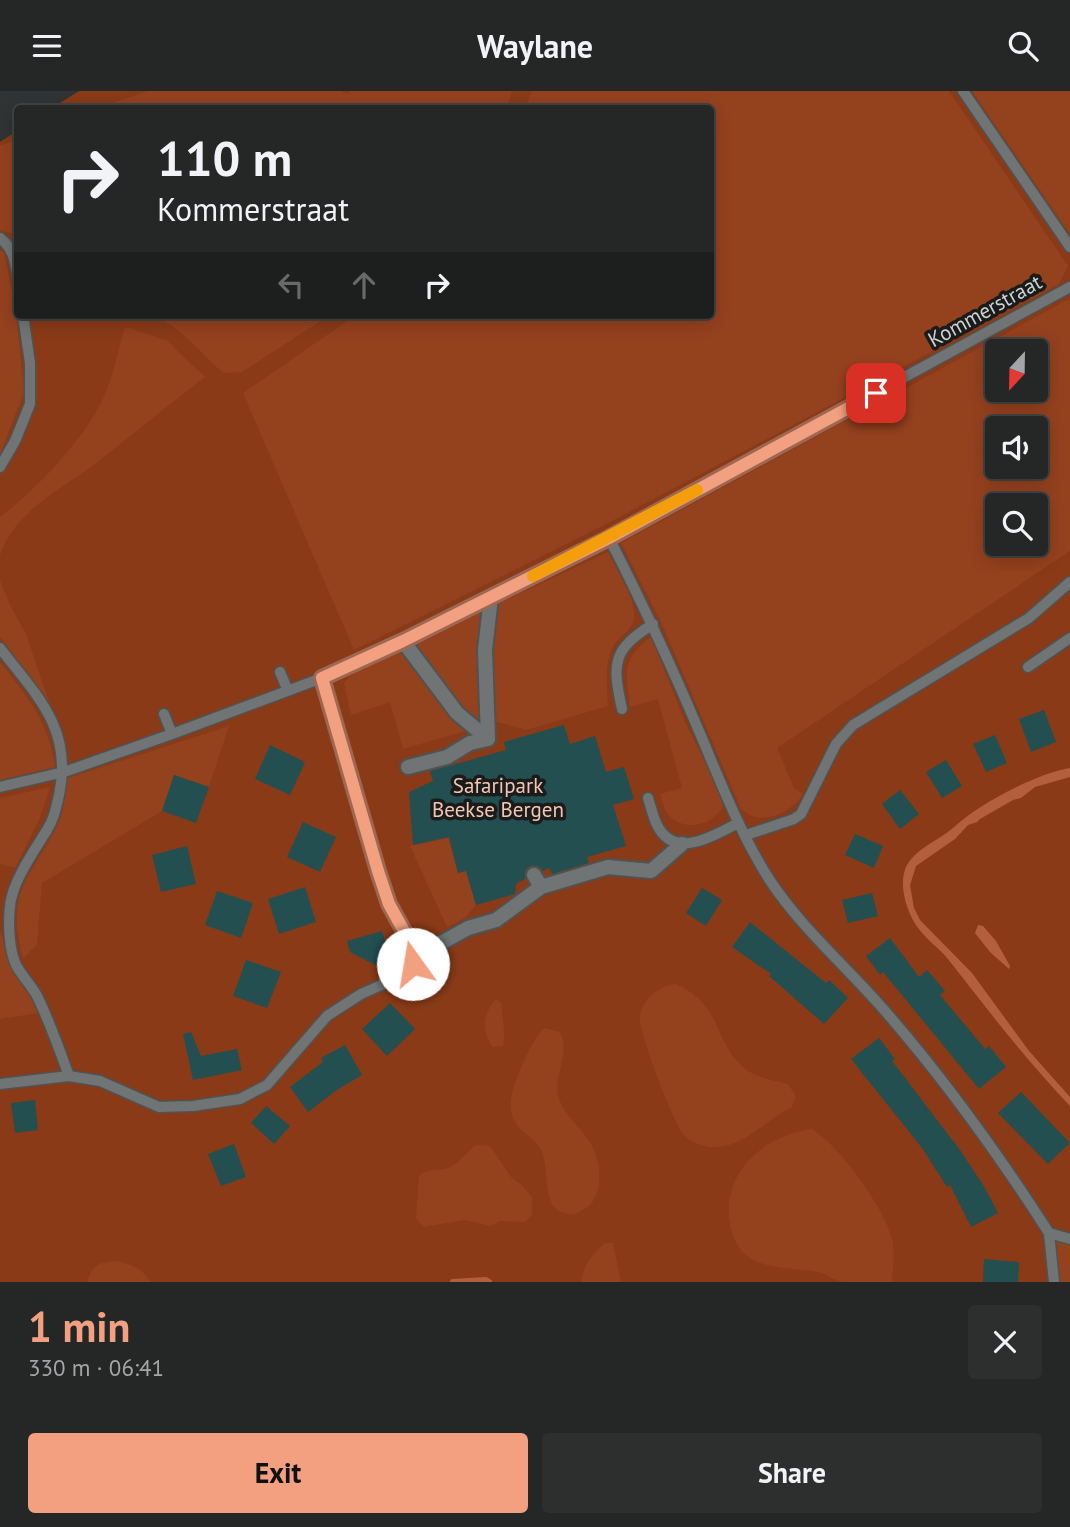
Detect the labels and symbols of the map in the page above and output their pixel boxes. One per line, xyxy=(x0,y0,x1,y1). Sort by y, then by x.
street label: Kommerstraat xyxy=(923,268,1046,353)
north arrow xyxy=(985,339,1048,403)
pin xyxy=(846,363,906,423)
park label: Safaripark Beekse Bergen xyxy=(432,772,564,823)
position arrow xyxy=(376,927,450,1001)

